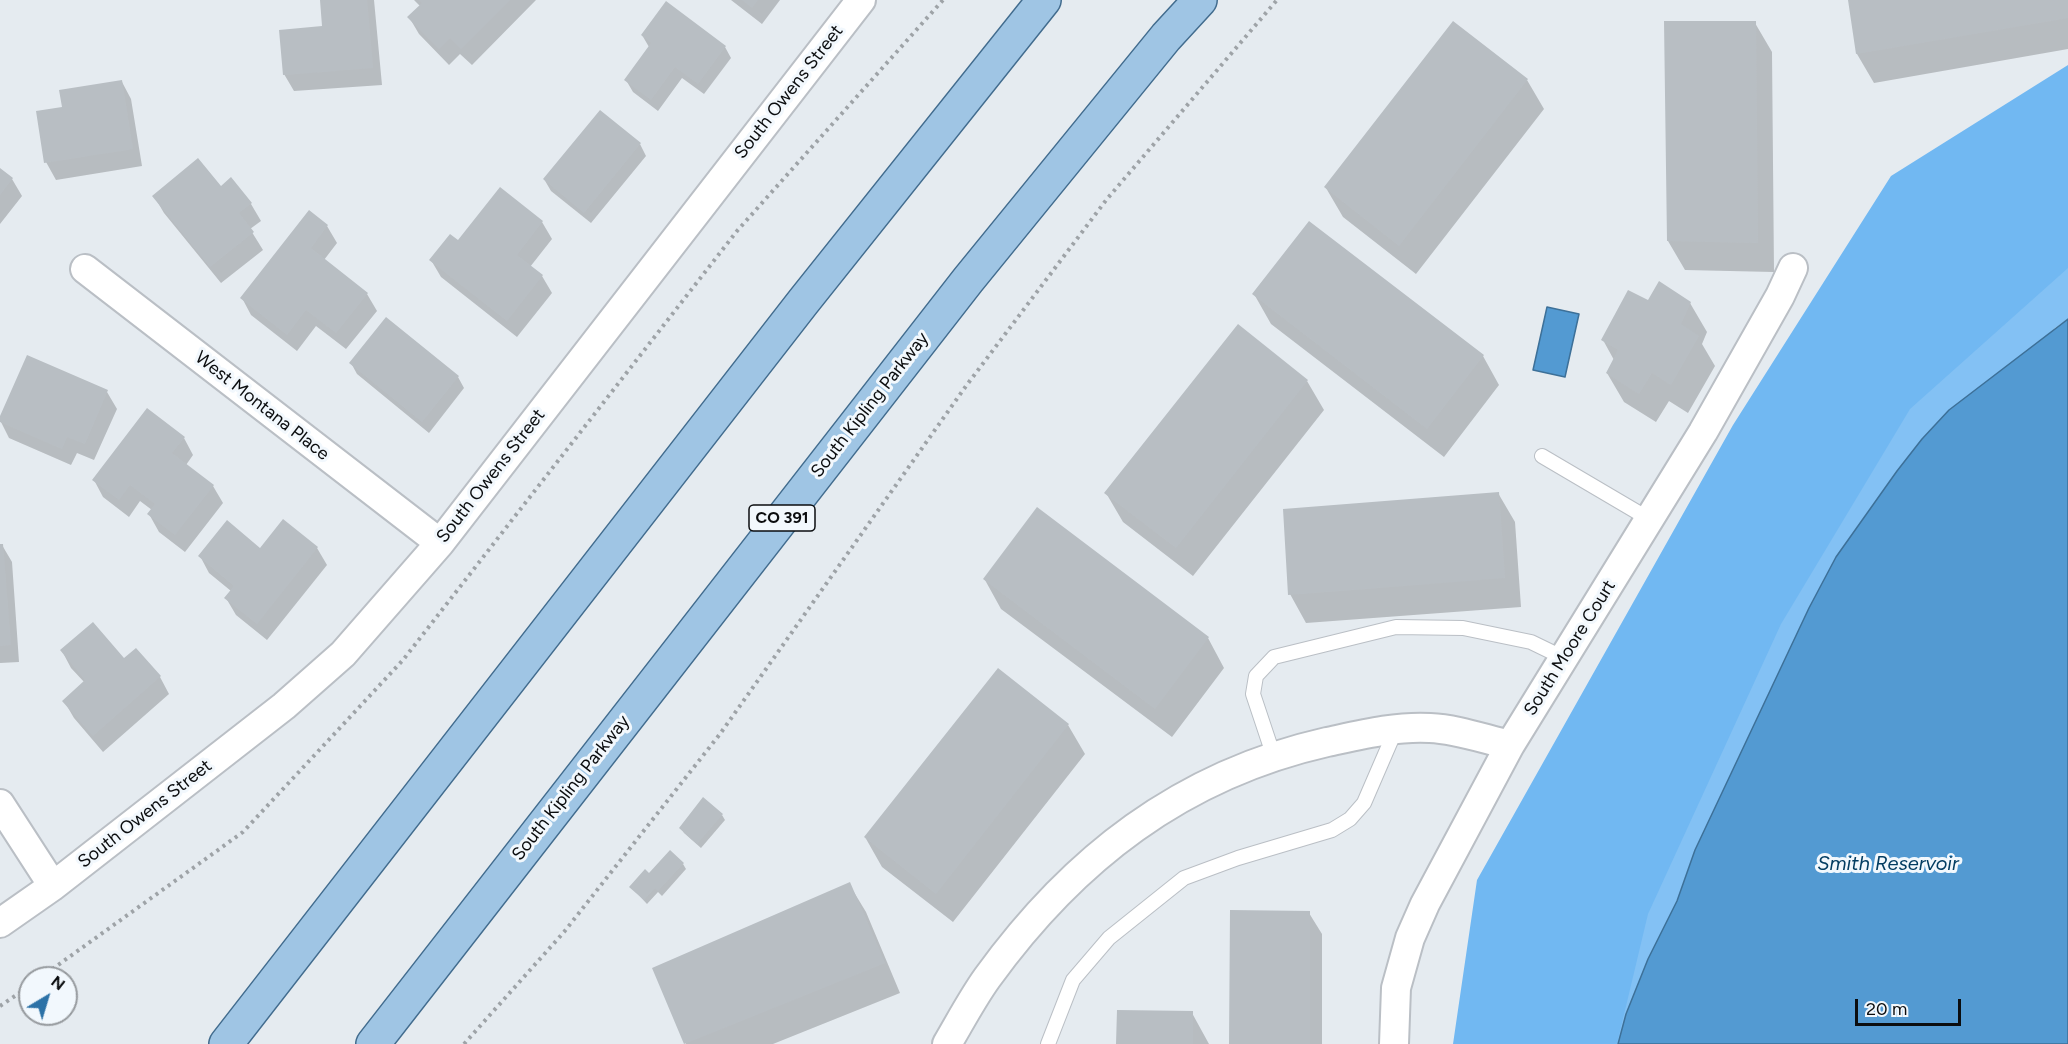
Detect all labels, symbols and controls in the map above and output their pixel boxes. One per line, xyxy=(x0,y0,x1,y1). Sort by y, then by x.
street label: South Owens Street xyxy=(730,21,848,163)
street label: South Kipling Parkway xyxy=(807,328,933,482)
street label: West Montana Place xyxy=(191,347,333,465)
street label: South Owens Street xyxy=(432,405,550,547)
road number: CO 391 xyxy=(749,505,815,531)
street label: South Moore Court xyxy=(1520,576,1620,720)
street label: South Kipling Parkway xyxy=(508,711,634,865)
street label: South Owens Street xyxy=(74,755,216,873)
water label: Smith Reservoir xyxy=(1817,852,1959,876)
north arrow xyxy=(18,966,78,1026)
text: N xyxy=(47,972,69,994)
scale bar xyxy=(1858,987,1964,1025)
text: 20 m xyxy=(1866,998,1907,1020)

